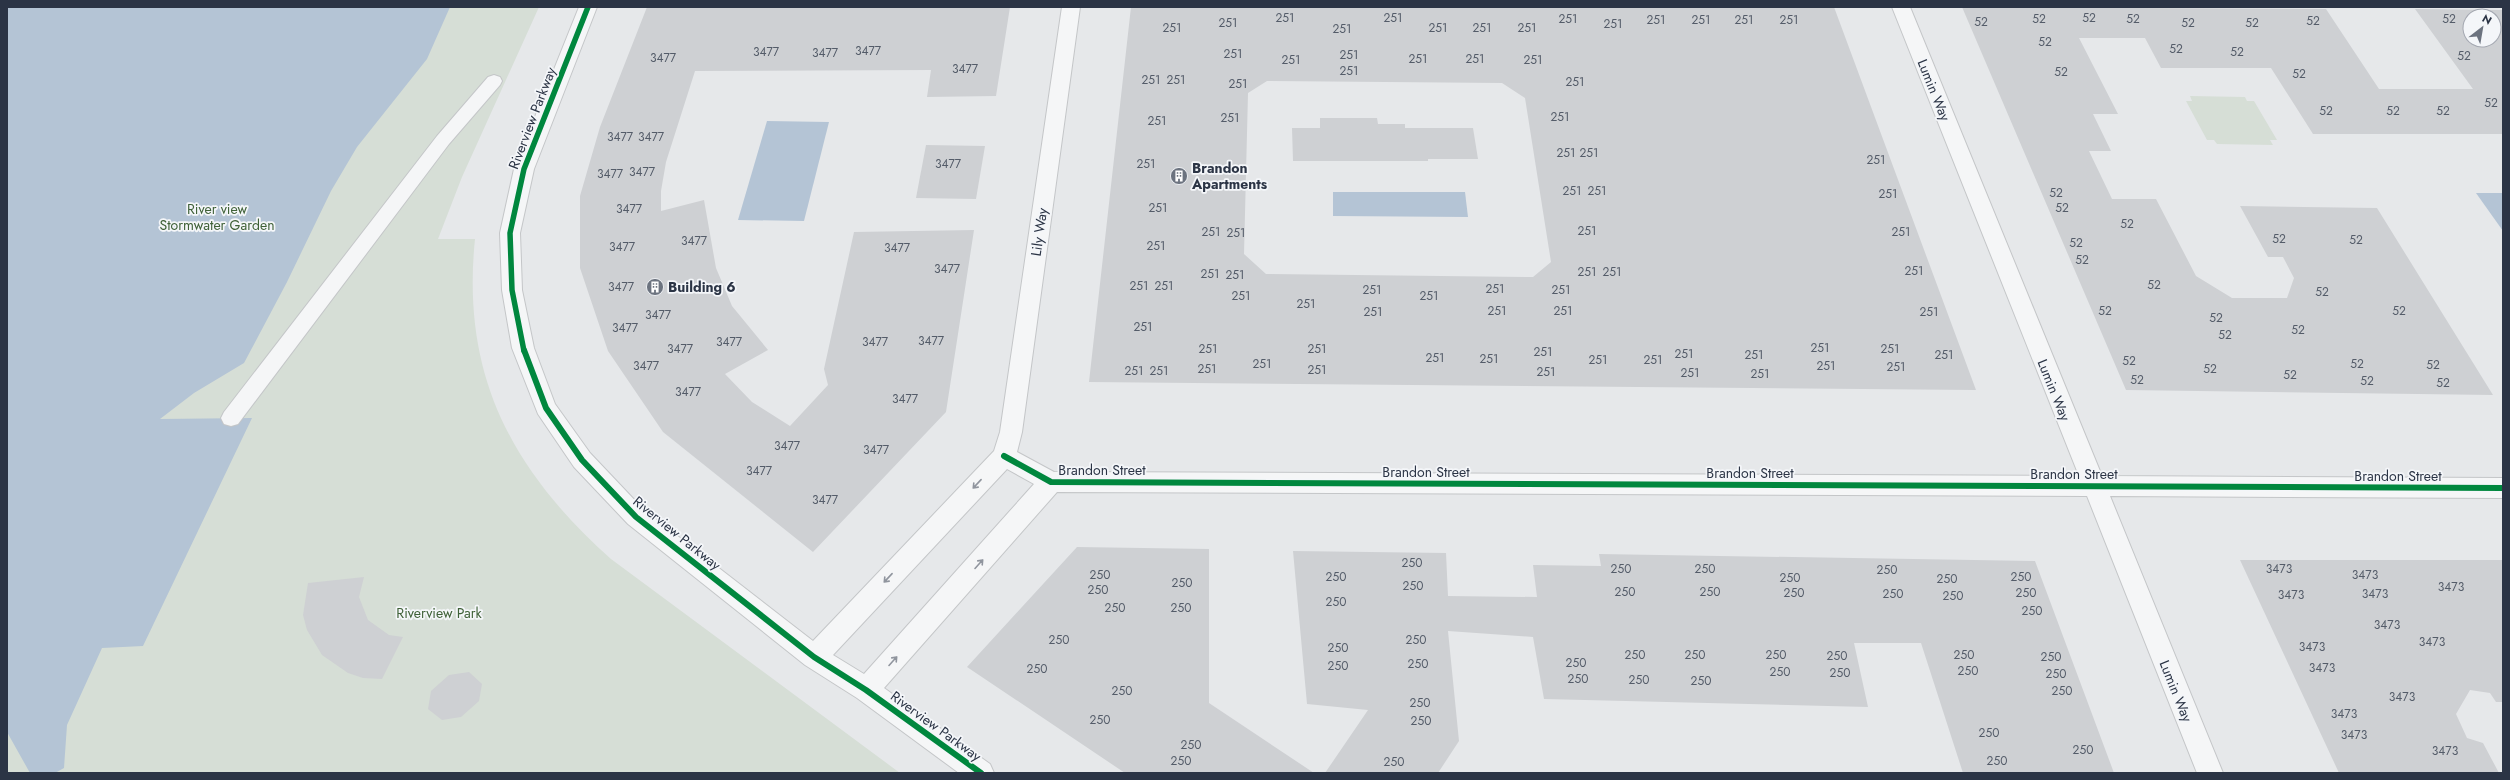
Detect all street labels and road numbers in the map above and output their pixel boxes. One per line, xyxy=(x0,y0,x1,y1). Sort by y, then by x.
street label: Lumin Way xyxy=(1913,56,1956,125)
street label: Riverview Parkway xyxy=(503,63,561,172)
street label: Lily Way xyxy=(1026,206,1052,258)
street label: Lumin Way xyxy=(2033,356,2076,425)
street label: Brandon Street xyxy=(1058,460,1146,480)
street label: Brandon Street xyxy=(1382,462,1470,482)
street label: Brandon Street xyxy=(1706,463,1794,483)
street label: Brandon Street xyxy=(2030,464,2118,484)
street label: Brandon Street xyxy=(2354,466,2442,486)
street label: Riverview Parkway xyxy=(629,491,726,575)
street label: Lumin Way xyxy=(2155,657,2198,726)
street label: Riverview Parkway xyxy=(886,686,986,766)

